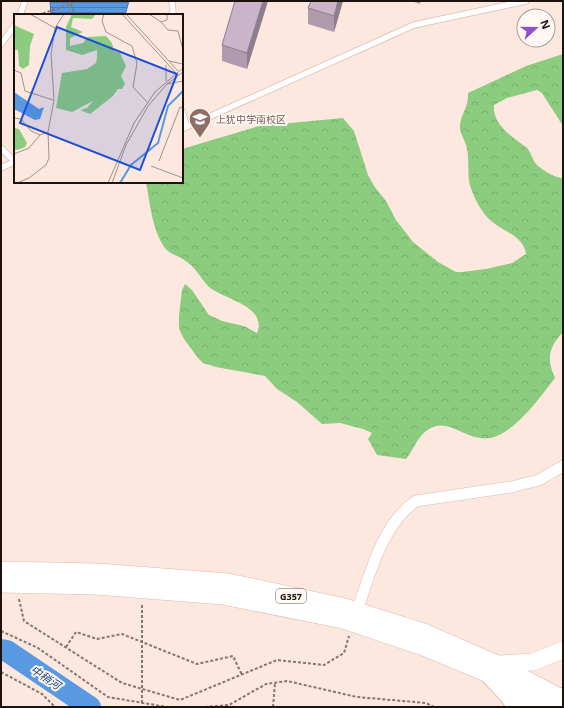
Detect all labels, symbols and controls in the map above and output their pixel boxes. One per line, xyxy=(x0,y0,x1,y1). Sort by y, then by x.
north arrow xyxy=(516,8,556,48)
inset map xyxy=(14,14,183,183)
text: N xyxy=(537,17,554,31)
school or university icon: 上犹中学南校区 xyxy=(187,106,213,139)
place label: 上犹中学南校区 xyxy=(216,112,286,126)
road number: G357 xyxy=(276,589,306,603)
water label: 中稍河 xyxy=(28,662,66,694)

